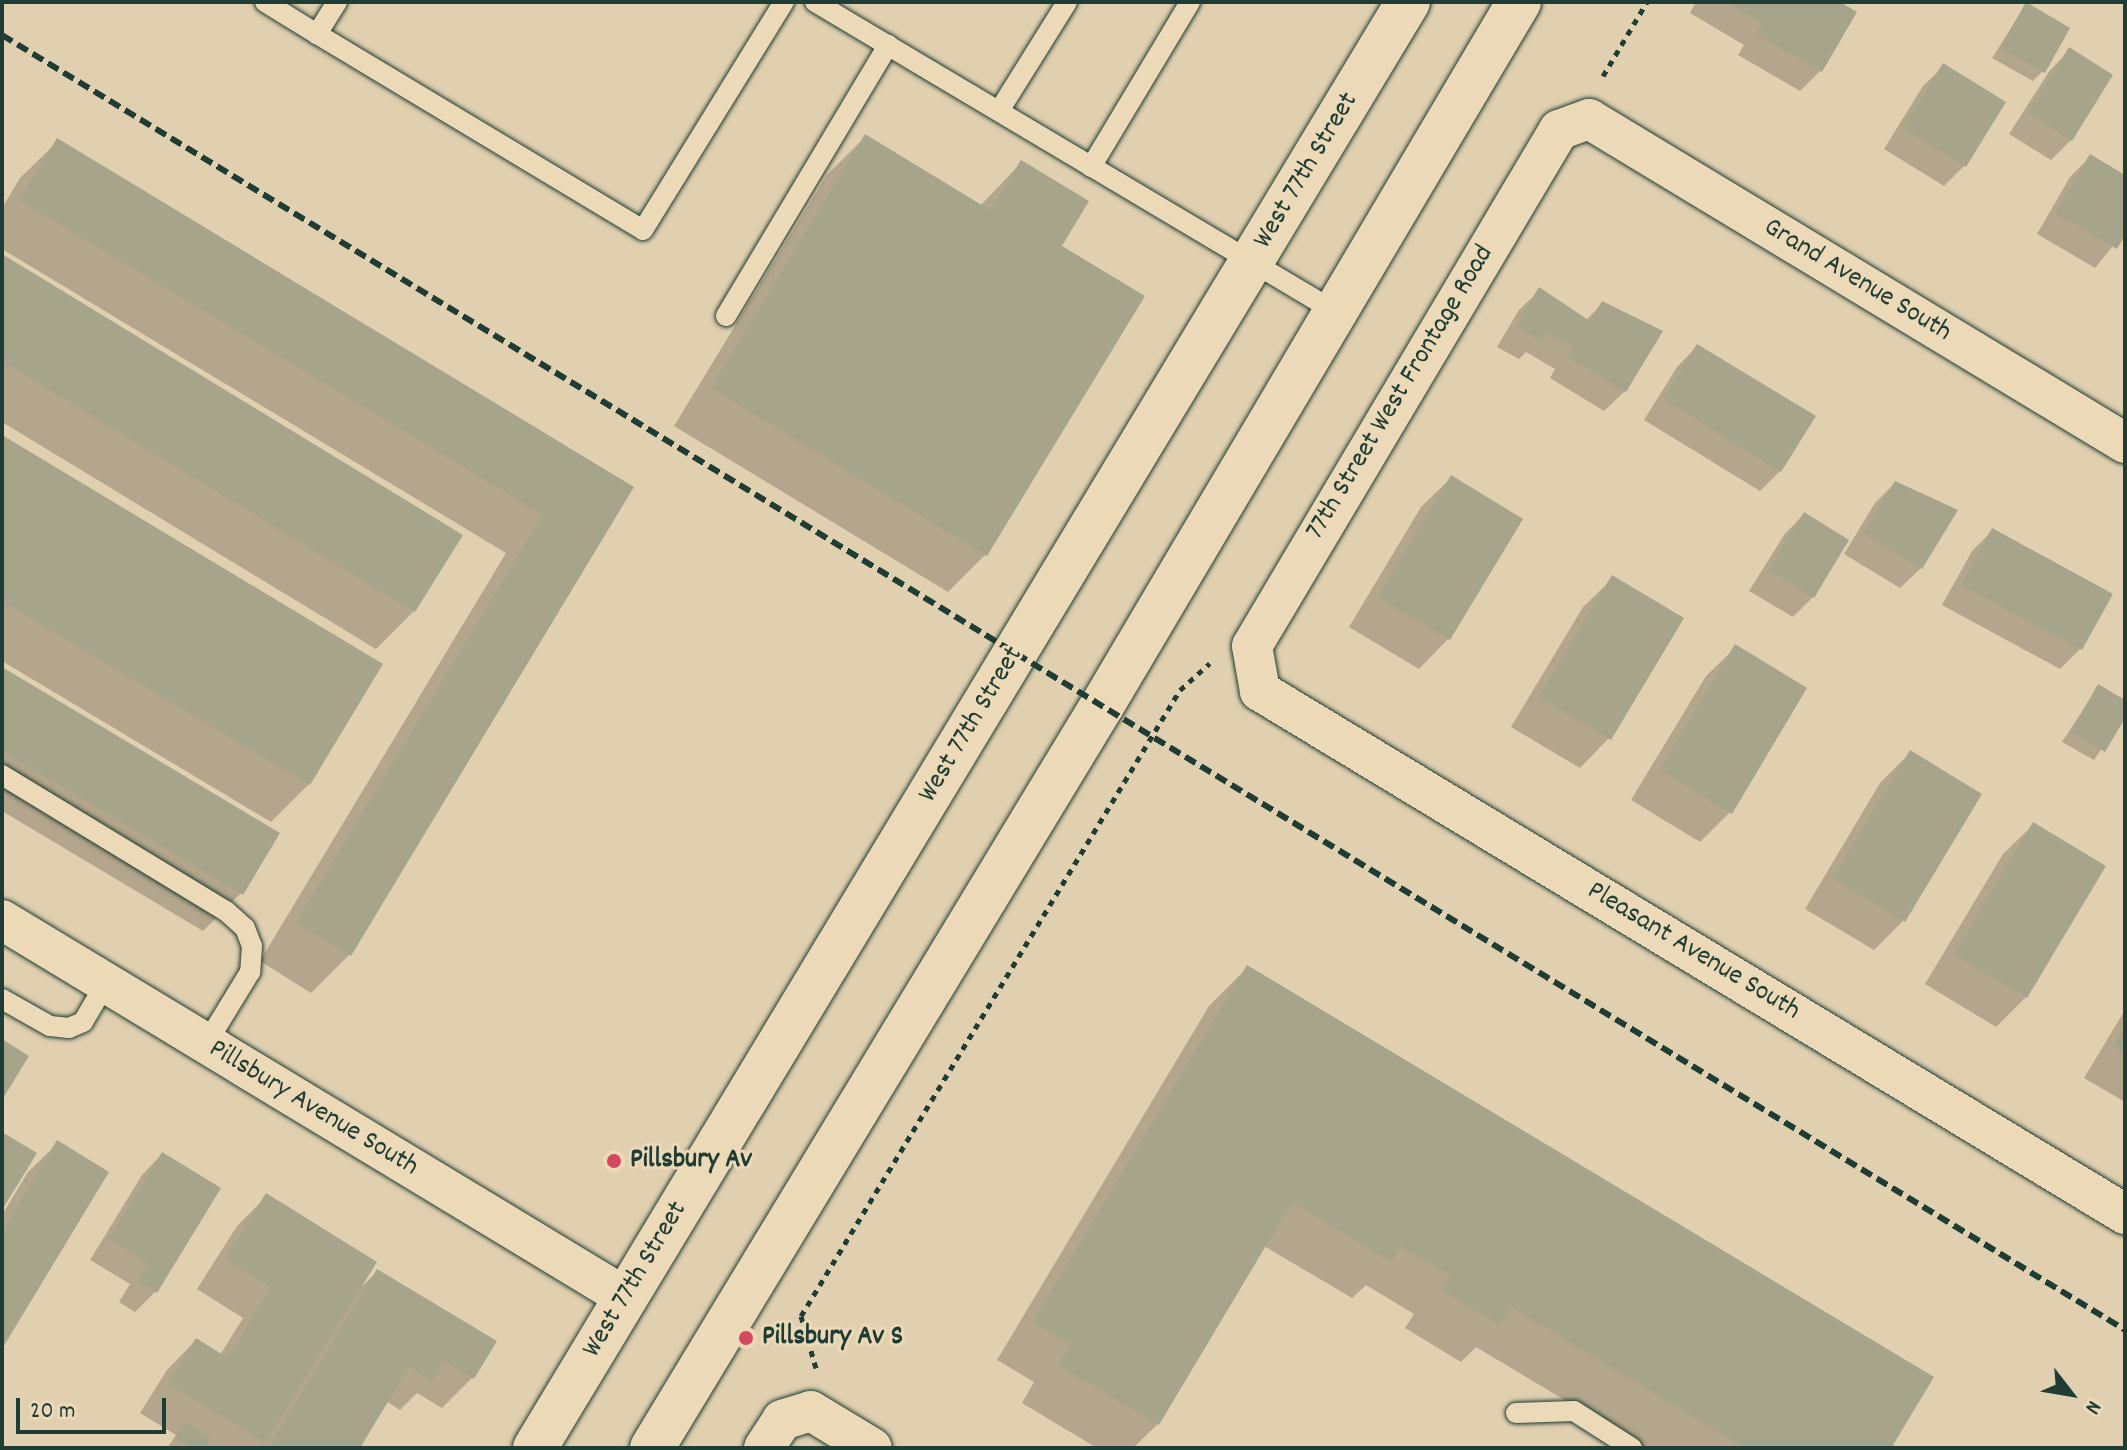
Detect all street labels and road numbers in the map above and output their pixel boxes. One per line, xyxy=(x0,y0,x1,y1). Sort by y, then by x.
street label: West 77th Street xyxy=(1247,87,1367,255)
street label: Grand Avenue South xyxy=(1757,212,1957,350)
street label: 77th Street West Frontage Road xyxy=(1300,240,1502,546)
street label: West 77th Street xyxy=(912,641,1032,809)
street label: Pleasant Avenue South xyxy=(1580,875,1806,1029)
street label: Pillsbury Avenue South xyxy=(202,1033,424,1185)
street label: West 77th Street xyxy=(576,1196,696,1364)

